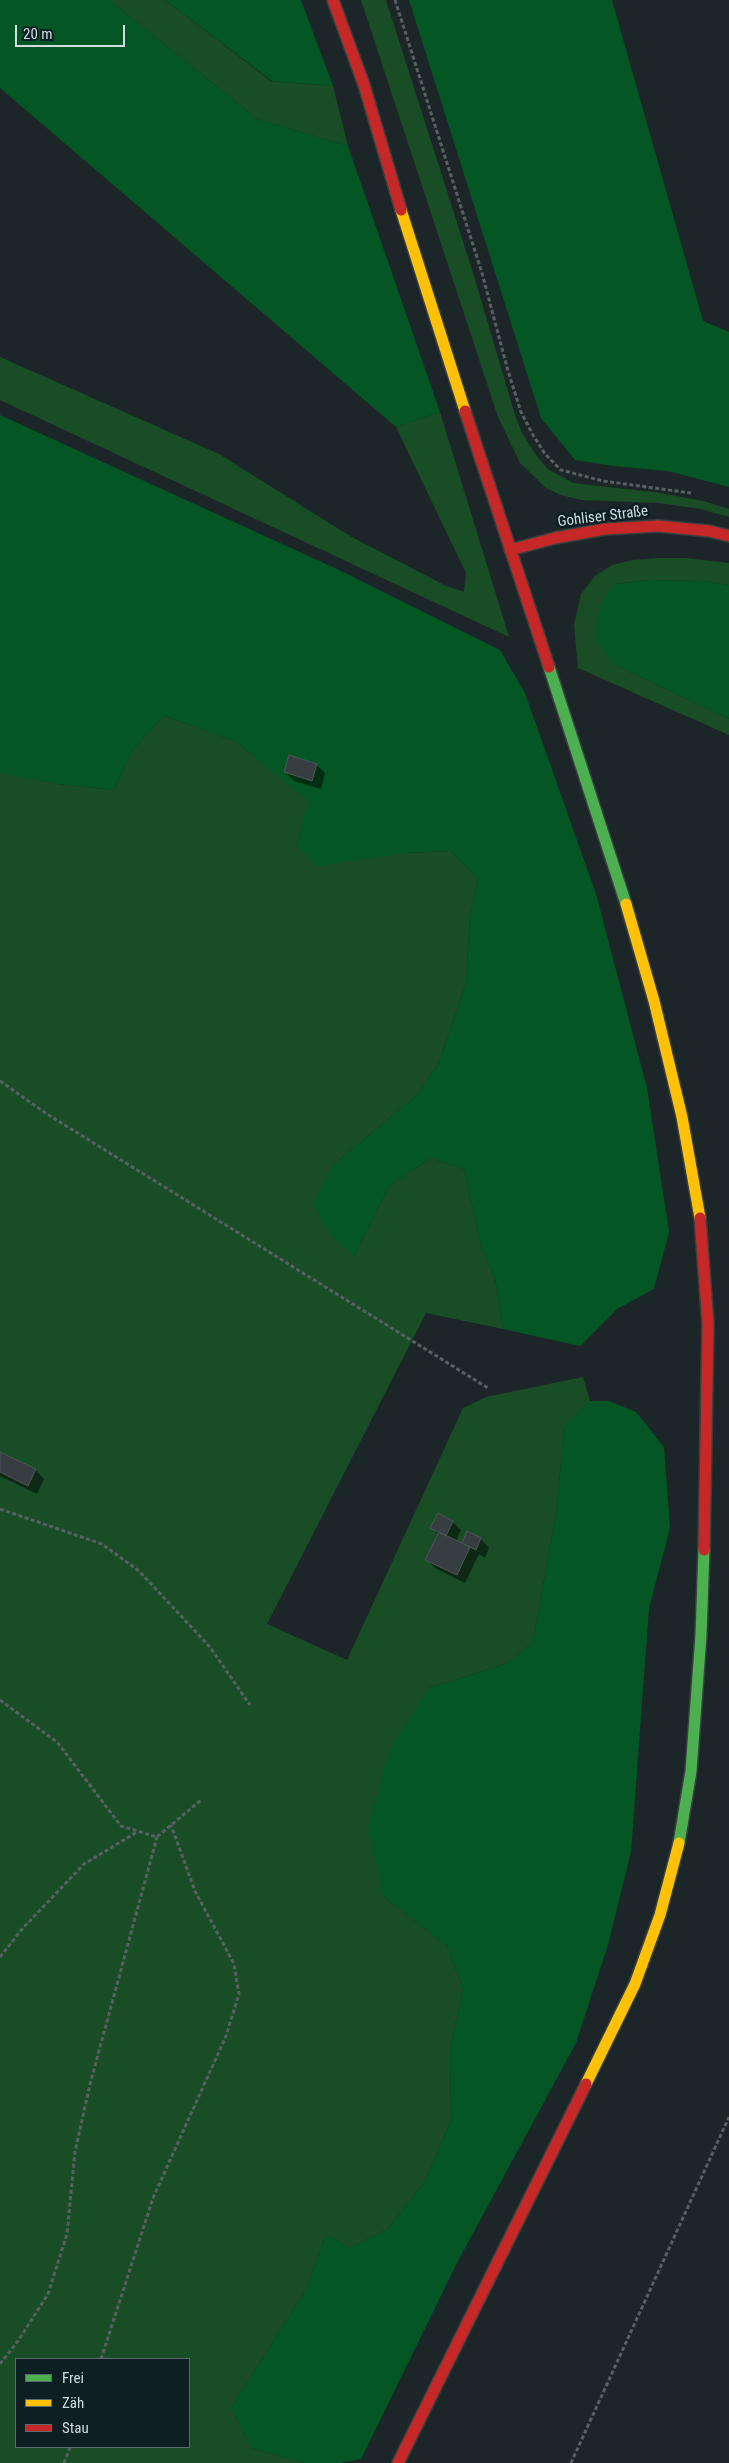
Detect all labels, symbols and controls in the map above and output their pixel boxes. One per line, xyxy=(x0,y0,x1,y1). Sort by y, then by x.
scale bar xyxy=(18,15,128,47)
text: 20 m xyxy=(23,25,53,43)
street label: Gohliser Straße xyxy=(557,503,649,531)
legend xyxy=(15,2358,190,2448)
text: Frei xyxy=(62,2369,84,2387)
text: Zäh xyxy=(62,2394,84,2412)
text: Stau xyxy=(62,2419,89,2437)

